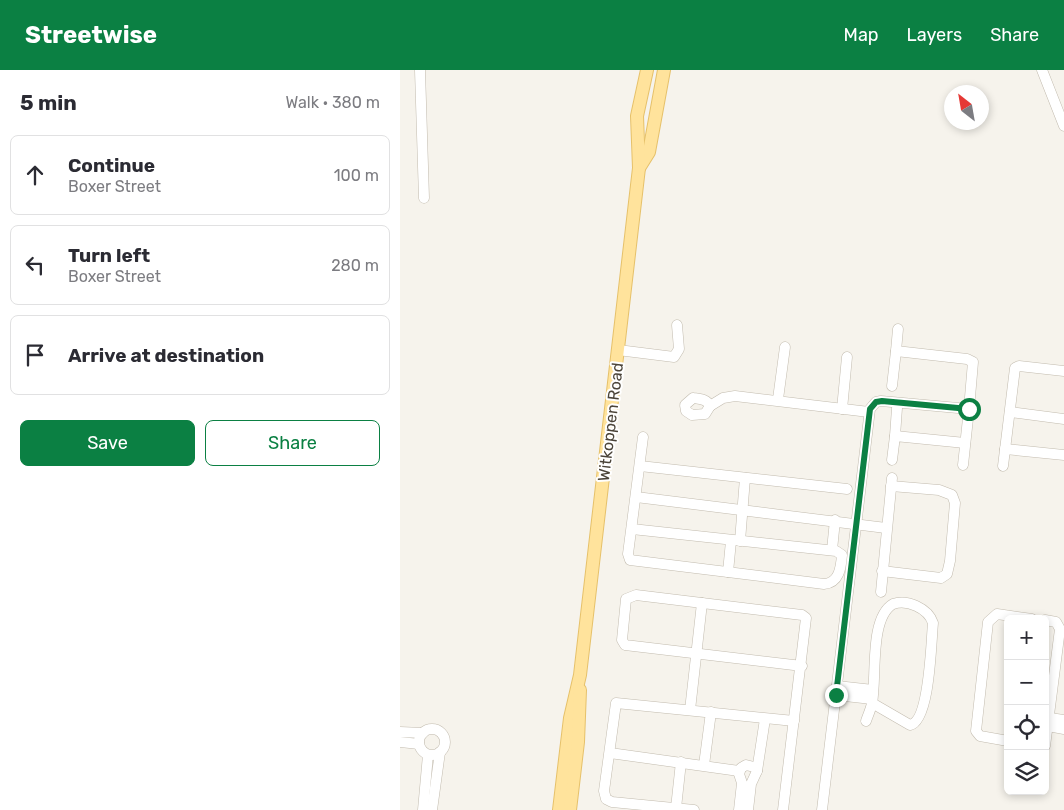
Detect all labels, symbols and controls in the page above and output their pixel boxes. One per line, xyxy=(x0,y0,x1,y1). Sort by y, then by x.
text: Streetwise xyxy=(25,21,157,49)
text: Map xyxy=(844,24,879,46)
text: Layers xyxy=(907,24,962,46)
text: Share xyxy=(990,24,1039,46)
north arrow xyxy=(944,85,989,130)
text: 5 min xyxy=(20,90,77,115)
text: Walk · 380 m xyxy=(286,93,380,112)
text: Continue xyxy=(68,154,155,177)
icon: ahead xyxy=(21,161,49,189)
text: 100 m xyxy=(334,166,379,185)
text: Boxer Street xyxy=(68,177,161,196)
text: Turn left xyxy=(68,244,150,267)
icon: left xyxy=(21,251,49,279)
text: 280 m xyxy=(331,256,379,275)
text: Boxer Street xyxy=(68,267,161,286)
icon: arrive xyxy=(21,341,49,369)
text: Arrive at destination xyxy=(68,344,264,367)
street label: Witkoppen Road xyxy=(594,362,627,483)
route start xyxy=(958,398,981,421)
button: Save xyxy=(20,420,195,466)
button: Share xyxy=(205,420,380,466)
map controls xyxy=(1004,615,1049,795)
button: + xyxy=(1004,615,1049,660)
button: − xyxy=(1004,660,1049,705)
route end xyxy=(825,684,848,707)
button: locate xyxy=(1004,705,1049,750)
button: layers xyxy=(1004,750,1049,795)

